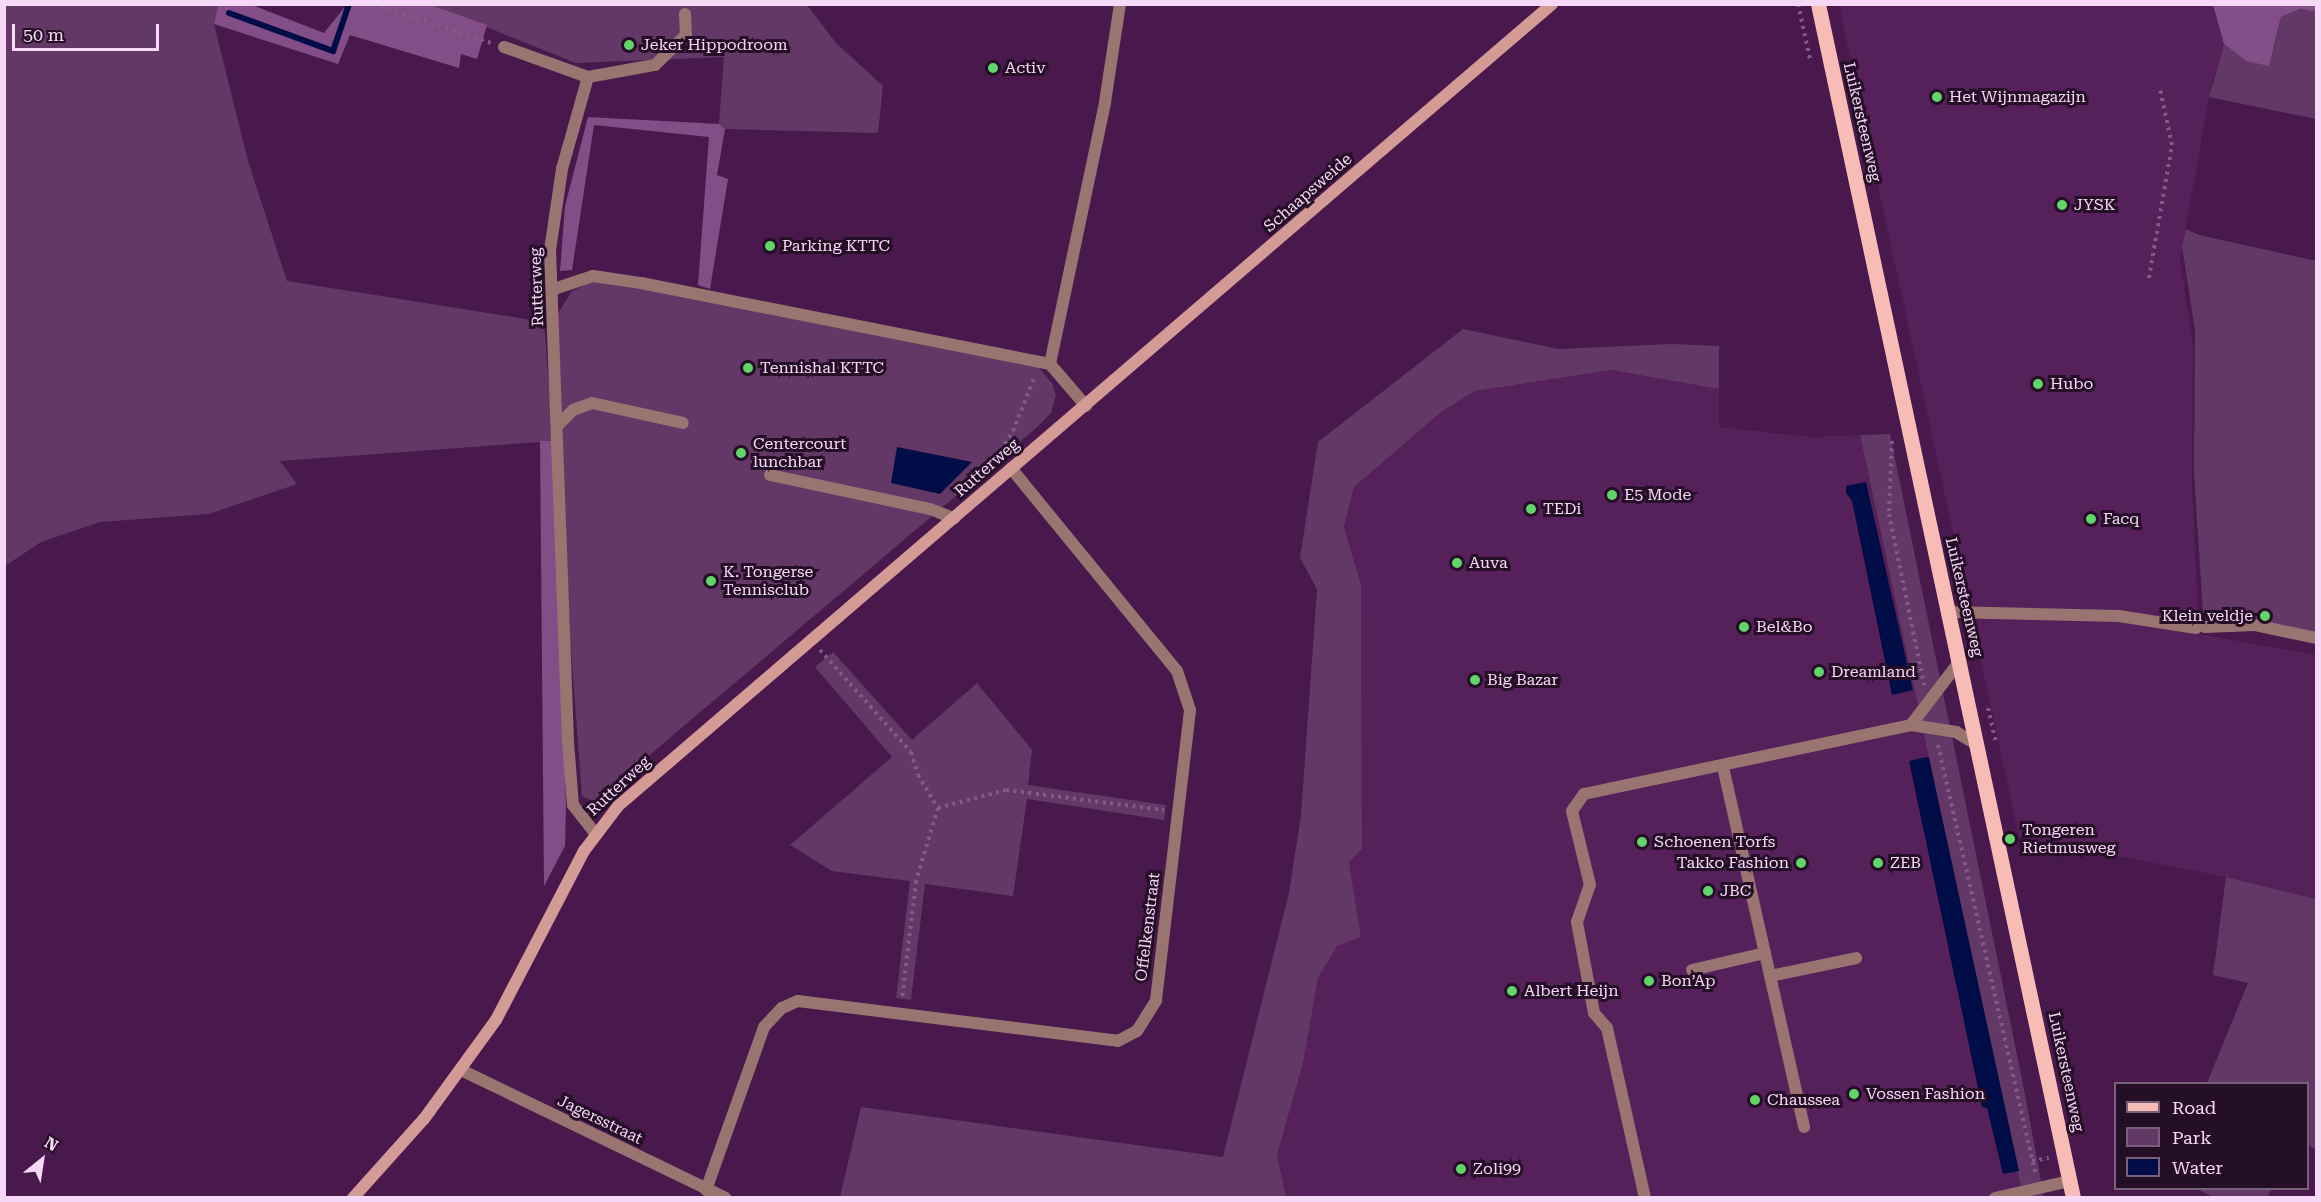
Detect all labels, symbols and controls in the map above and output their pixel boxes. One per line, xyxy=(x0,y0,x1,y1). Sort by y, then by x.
scale bar xyxy=(15,12,162,50)
text: 50 m xyxy=(23,24,64,45)
place label: Jeker Hippodroom xyxy=(641,35,788,55)
marker: Jeker Hippodroom xyxy=(622,38,636,52)
place label: Activ xyxy=(1005,58,1045,78)
street label: Luikersteenweg xyxy=(1839,60,1885,184)
marker: Activ xyxy=(986,61,1000,75)
place label: Het Wijnmagazijn xyxy=(1949,87,2086,107)
marker: Het Wijnmagazijn xyxy=(1930,90,1944,104)
street label: Schaapsweide xyxy=(1260,150,1356,236)
place label: JYSK xyxy=(2074,195,2115,215)
marker: JYSK xyxy=(2055,198,2069,212)
place label: Parking KTTC xyxy=(782,236,890,256)
marker: Parking KTTC xyxy=(763,239,777,253)
street label: Rutterweg xyxy=(526,247,548,327)
place label: Tennishal KTTC xyxy=(760,358,884,378)
marker: Tennishal KTTC xyxy=(741,361,755,375)
place label: Hubo xyxy=(2050,374,2093,394)
marker: Hubo xyxy=(2031,377,2045,391)
place label: Centercourt lunchbar xyxy=(753,434,846,472)
street label: Rutterweg xyxy=(951,435,1023,501)
marker: Centercourt lunchbar xyxy=(734,446,748,460)
place label: E5 Mode xyxy=(1624,485,1691,505)
marker: E5 Mode xyxy=(1605,488,1619,502)
place label: TEDi xyxy=(1543,499,1581,519)
marker: TEDi xyxy=(1524,502,1538,516)
place label: Facq xyxy=(2103,509,2139,529)
marker: Facq xyxy=(2084,512,2098,526)
street label: Luikersteenweg xyxy=(1941,535,1987,659)
place label: Auva xyxy=(1469,553,1508,573)
marker: Auva xyxy=(1450,556,1464,570)
place label: K. Tongerse Tennisclub xyxy=(723,562,813,600)
marker: K. Tongerse Tennisclub xyxy=(704,574,718,588)
place label: Klein veldje xyxy=(2162,606,2253,626)
marker: Klein veldje xyxy=(2258,609,2272,623)
place label: Bel&Bo xyxy=(1756,617,1813,637)
marker: Bel&Bo xyxy=(1737,620,1751,634)
place label: Dreamland xyxy=(1831,662,1916,682)
marker: Dreamland xyxy=(1812,665,1826,679)
place label: Big Bazar xyxy=(1487,670,1558,690)
marker: Big Bazar xyxy=(1468,673,1482,687)
street label: Rutterweg xyxy=(584,752,654,820)
place label: Tongeren Rietmusweg xyxy=(2022,820,2116,858)
place label: Schoenen Torfs xyxy=(1654,832,1775,852)
marker: Tongeren Rietmusweg xyxy=(2003,832,2017,846)
marker: Schoenen Torfs xyxy=(1635,835,1649,849)
place label: Takko Fashion xyxy=(1677,853,1789,873)
place label: ZEB xyxy=(1890,853,1921,873)
marker: Takko Fashion xyxy=(1794,856,1808,870)
marker: ZEB xyxy=(1871,856,1885,870)
street label: Offelkenstraat xyxy=(1132,871,1164,983)
place label: JBC xyxy=(1720,881,1751,901)
marker: JBC xyxy=(1701,884,1715,898)
place label: Bon’Ap xyxy=(1661,971,1715,991)
marker: Bon’Ap xyxy=(1642,974,1656,988)
place label: Albert Heijn xyxy=(1524,981,1618,1001)
marker: Albert Heijn xyxy=(1505,984,1519,998)
street label: Luikersteenweg xyxy=(2044,1010,2088,1134)
legend xyxy=(2114,1082,2309,1190)
place label: Vossen Fashion xyxy=(1866,1084,1985,1104)
marker: Vossen Fashion xyxy=(1847,1087,1861,1101)
place label: Chaussea xyxy=(1767,1090,1840,1110)
street label: Jagersstraat xyxy=(555,1091,645,1149)
marker: Chaussea xyxy=(1748,1093,1762,1107)
text: Road xyxy=(2172,1097,2216,1118)
text: Park xyxy=(2172,1127,2212,1148)
north arrow xyxy=(12,1130,72,1190)
text: N xyxy=(41,1133,61,1155)
text: Water xyxy=(2172,1157,2223,1178)
place label: Zoli99 xyxy=(1473,1159,1521,1179)
marker: Zoli99 xyxy=(1454,1162,1468,1176)

